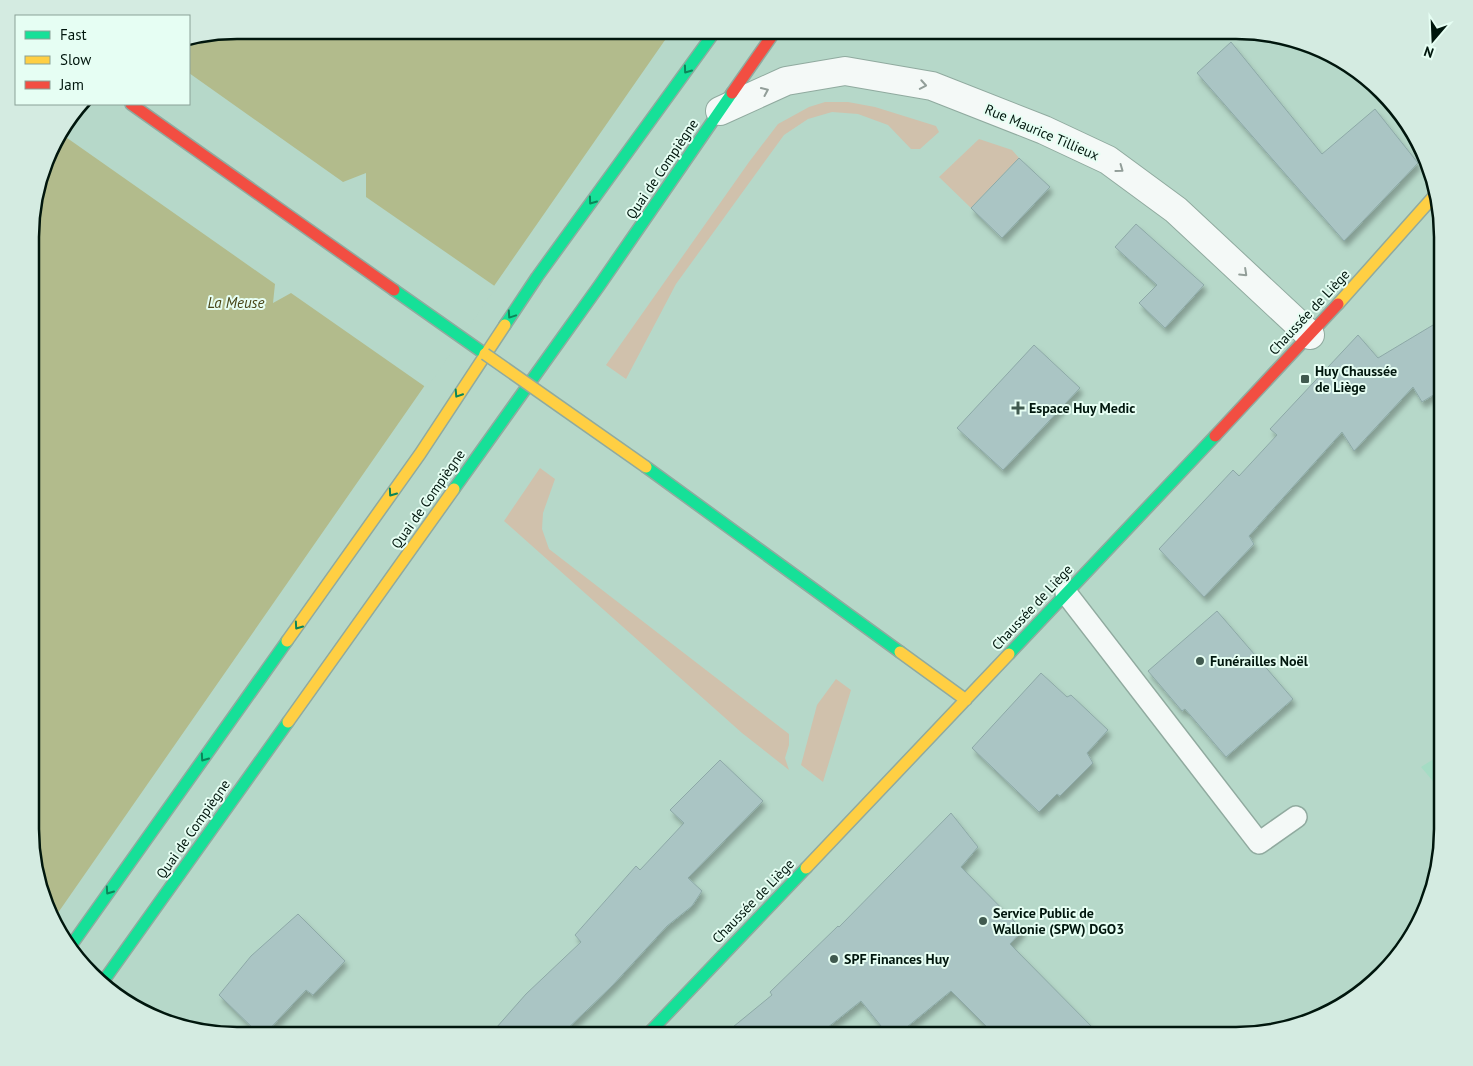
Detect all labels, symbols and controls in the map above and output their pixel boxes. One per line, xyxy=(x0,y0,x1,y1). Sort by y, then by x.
legend xyxy=(15,15,190,105)
north arrow xyxy=(1408,15,1458,65)
text: Fast xyxy=(60,25,87,44)
text: N xyxy=(1421,42,1436,62)
text: Slow xyxy=(60,50,91,69)
one-way arrow xyxy=(684,64,693,74)
text: Jam xyxy=(59,75,84,94)
one-way arrow xyxy=(919,79,928,89)
one-way arrow xyxy=(760,86,769,97)
street label: Rue Maurice Tillieux xyxy=(982,100,1102,164)
street label: Quai de Compiègne xyxy=(622,116,702,222)
one-way arrow xyxy=(1114,163,1124,172)
one-way arrow xyxy=(589,195,597,204)
street label: Chaussée de Liège xyxy=(1265,265,1353,359)
one-way arrow xyxy=(1239,267,1248,276)
water label: La Meuse xyxy=(207,293,265,312)
one-way arrow xyxy=(508,310,517,319)
place label: Huy Chaussée de Liège xyxy=(1315,362,1397,396)
marker: Huy Chaussée de Liège xyxy=(1299,373,1311,385)
one-way arrow xyxy=(455,389,465,398)
place label: Espace Huy Medic xyxy=(1029,399,1135,417)
marker: Espace Huy Medic xyxy=(1011,401,1025,415)
street label: Quai de Compiègne xyxy=(387,446,469,552)
one-way arrow xyxy=(389,487,398,497)
street label: Chaussée de Liège xyxy=(988,560,1076,654)
one-way arrow xyxy=(295,620,304,630)
place label: Funérailles Noël xyxy=(1210,652,1309,670)
marker: Funérailles Noël xyxy=(1194,655,1206,667)
one-way arrow xyxy=(201,752,209,761)
street label: Quai de Compiègne xyxy=(152,776,234,882)
street label: Chaussée de Liège xyxy=(708,855,798,947)
one-way arrow xyxy=(106,885,115,895)
place label: Service Public de Wallonie (SPW) DGO3 xyxy=(993,904,1124,938)
marker: Service Public de Wallonie (SPW) DGO3 xyxy=(977,915,989,927)
place label: SPF Finances Huy xyxy=(844,950,949,968)
marker: SPF Finances Huy xyxy=(828,953,840,965)

